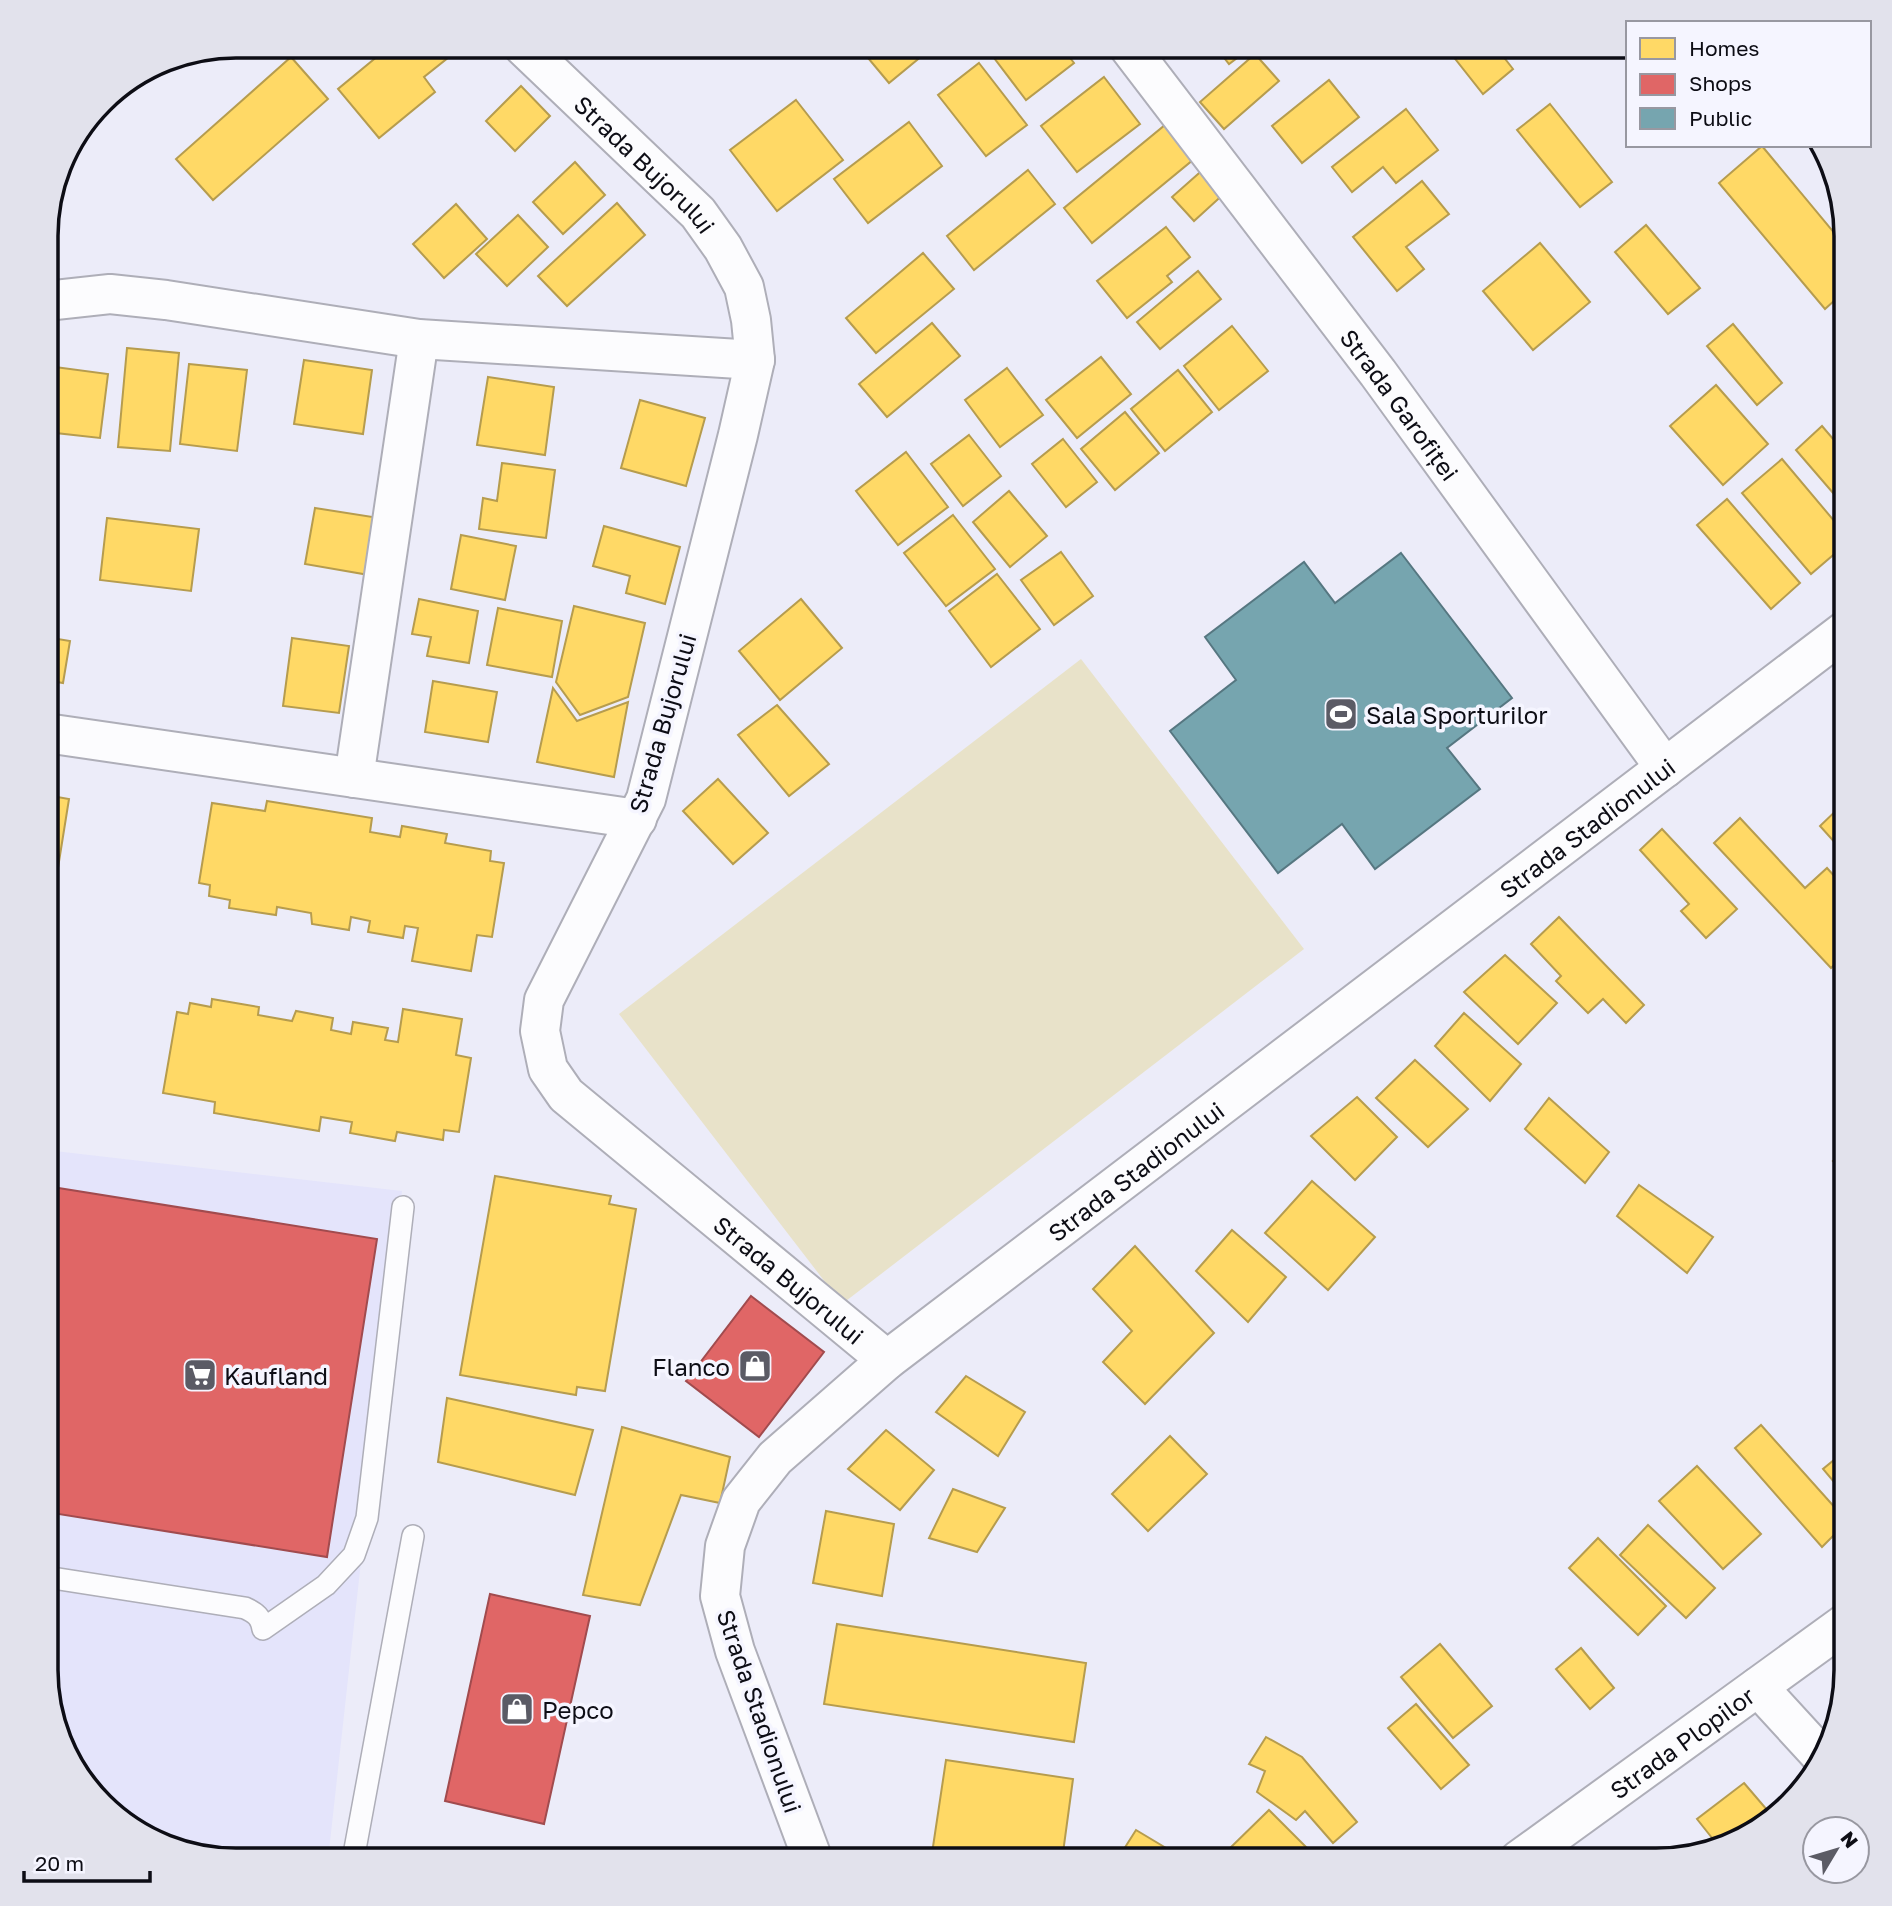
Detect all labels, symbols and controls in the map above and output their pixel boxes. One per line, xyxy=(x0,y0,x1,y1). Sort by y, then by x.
legend xyxy=(1626,21,1871,147)
text: Homes xyxy=(1689,35,1759,61)
text: Shops xyxy=(1689,70,1752,96)
street label: Strada Bujorului xyxy=(569,89,722,238)
text: Public xyxy=(1689,105,1752,131)
street label: Strada Garofiței xyxy=(1335,323,1465,486)
street label: Strada Bujorului xyxy=(623,630,701,816)
sports icon: Sala Sporturilor xyxy=(1322,695,1360,733)
place label: Sala Sporturilor xyxy=(1366,700,1548,729)
street label: Strada Stadionului xyxy=(1493,751,1680,904)
street label: Strada Stadionului xyxy=(1042,1095,1229,1247)
street label: Strada Bujorului xyxy=(708,1209,870,1349)
shop icon: Flanco xyxy=(736,1347,774,1385)
place label: Flanco xyxy=(652,1352,730,1381)
supermarket icon: Kaufland xyxy=(181,1356,219,1394)
place label: Kaufland xyxy=(224,1361,328,1390)
street label: Strada Stadionului xyxy=(712,1606,808,1816)
street label: Strada Plopilor xyxy=(1604,1680,1760,1804)
shop icon: Pepco xyxy=(498,1690,536,1728)
place label: Pepco xyxy=(542,1695,614,1724)
north arrow xyxy=(1801,1815,1871,1885)
text: N xyxy=(1836,1826,1863,1852)
scale bar xyxy=(24,1840,150,1884)
text: 20 m xyxy=(35,1850,84,1876)

